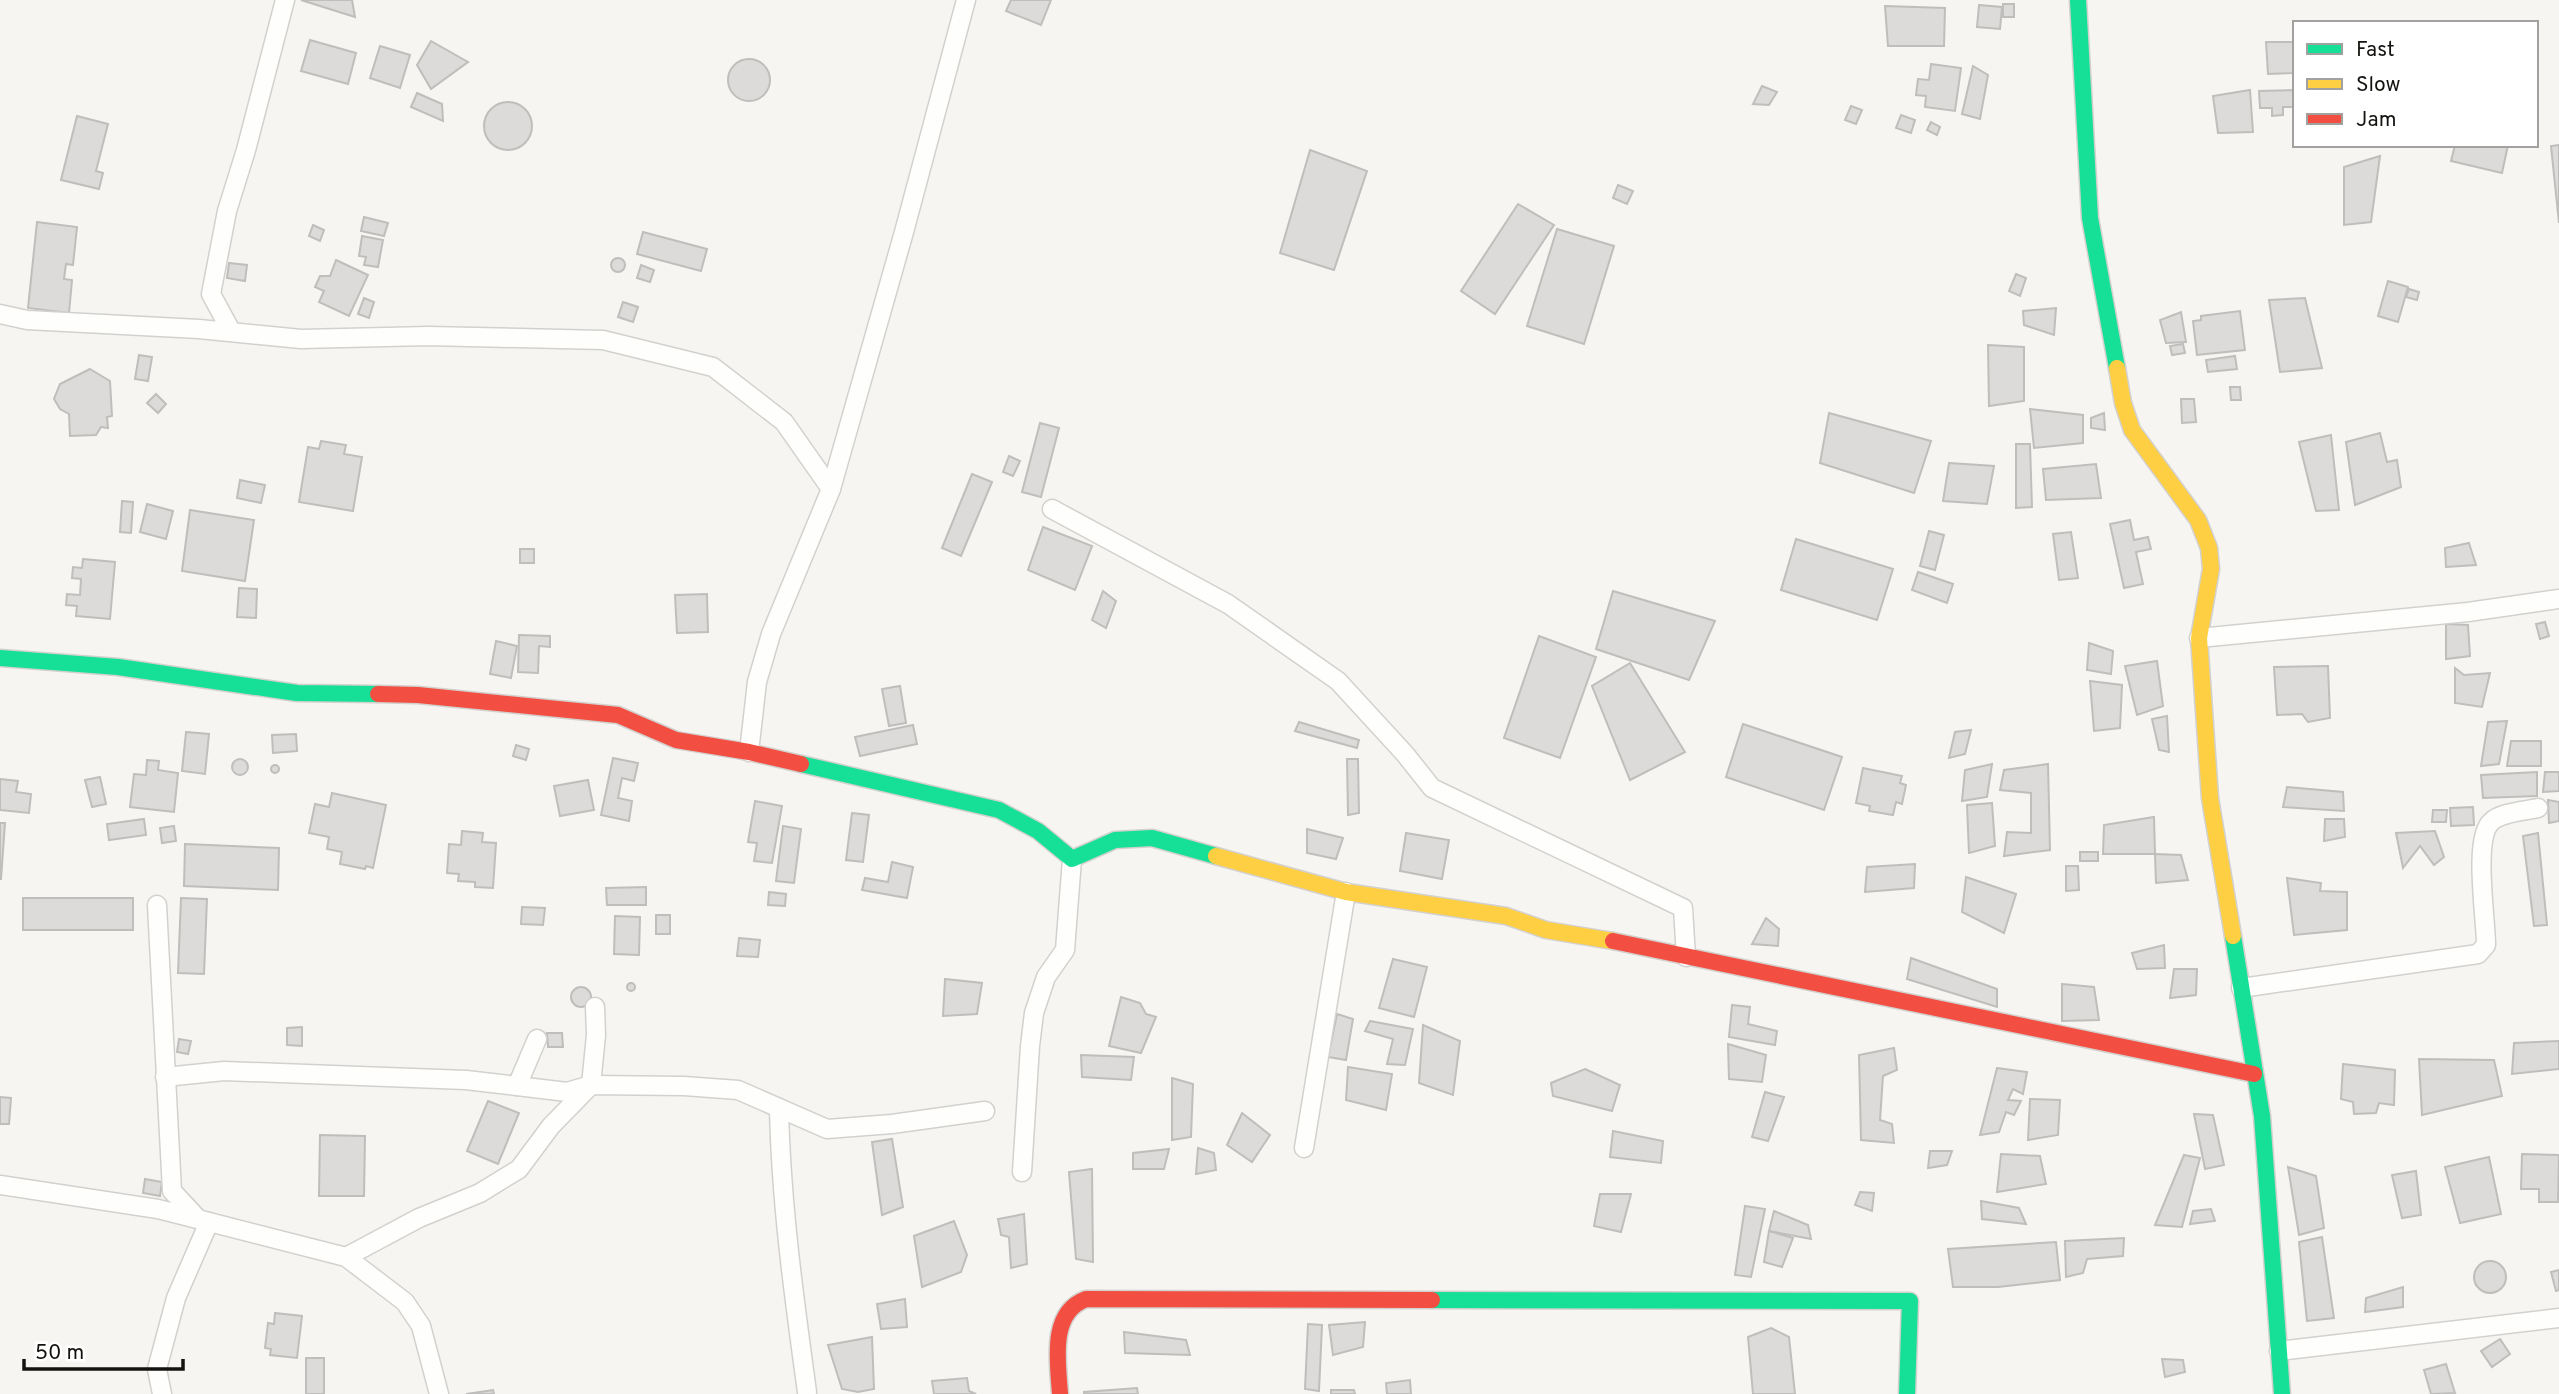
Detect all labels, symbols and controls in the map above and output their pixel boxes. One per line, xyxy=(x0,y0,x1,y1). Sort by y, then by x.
legend xyxy=(2293,21,2538,147)
text: Fast xyxy=(2356,37,2395,64)
text: Slow xyxy=(2356,72,2401,99)
text: Jam xyxy=(2356,107,2397,134)
scale bar xyxy=(24,1328,184,1372)
text: 50 m xyxy=(35,1340,84,1367)

